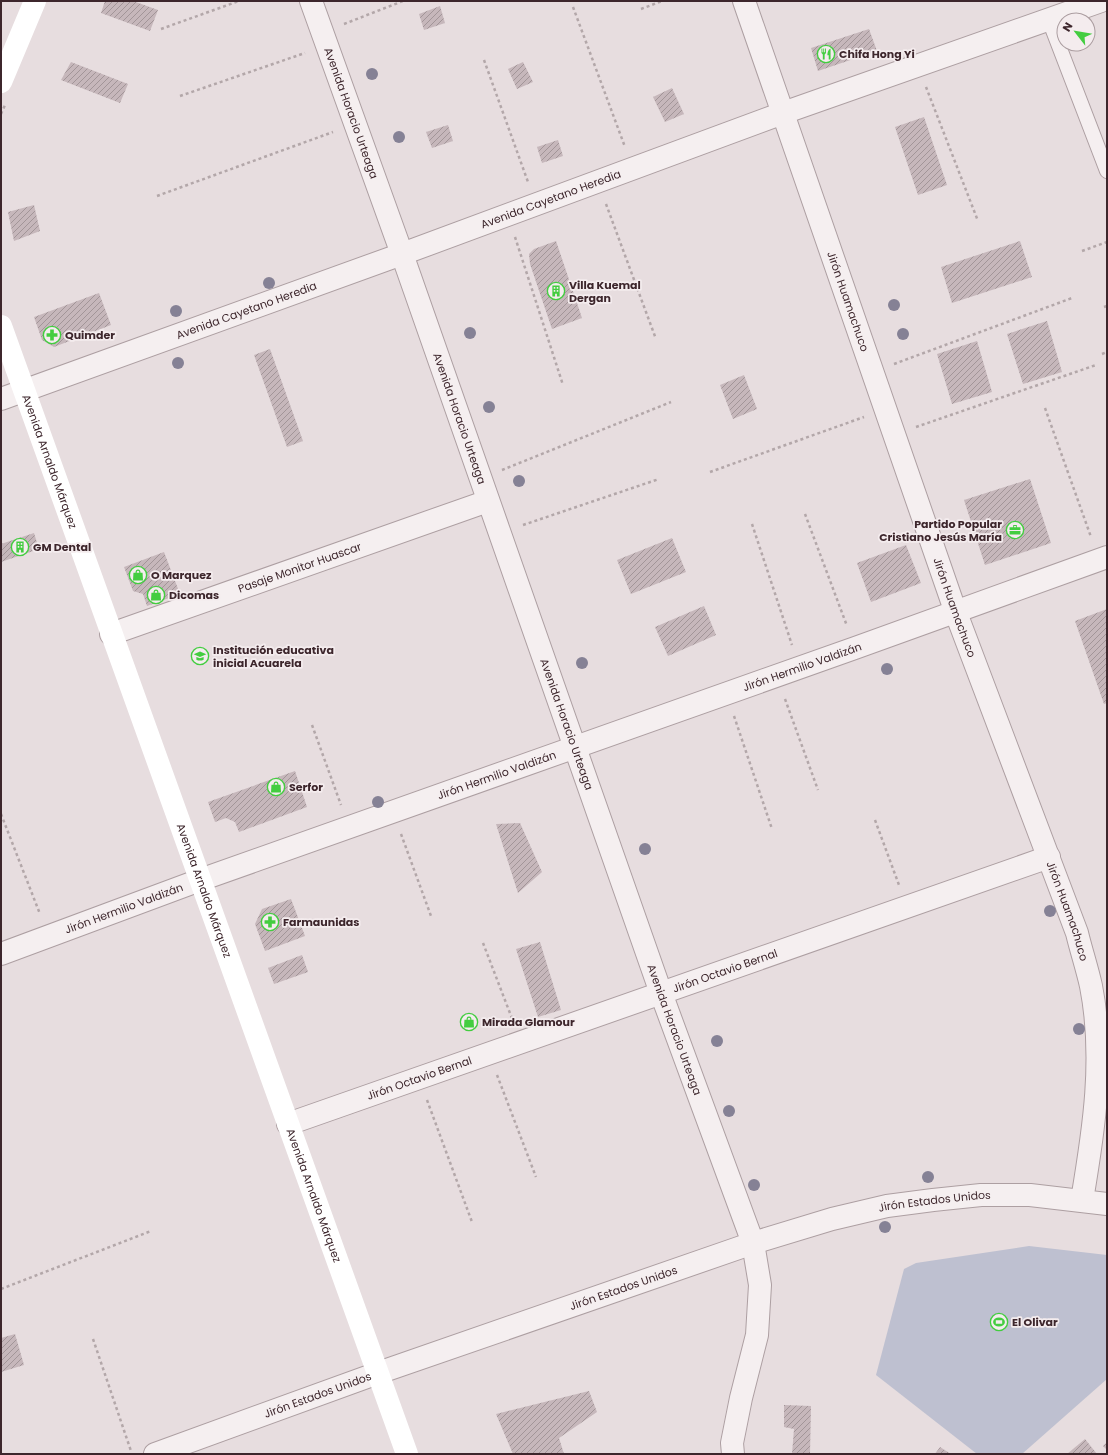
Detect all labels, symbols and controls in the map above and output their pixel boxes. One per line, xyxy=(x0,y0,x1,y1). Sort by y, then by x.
north arrow xyxy=(1056,12,1096,52)
text: N xyxy=(1058,19,1076,35)
restaurant icon: Chifa Hong Yi xyxy=(816,44,836,64)
street label: Avenida Horacio Urteaga xyxy=(320,45,382,181)
place label: Chifa Hong Yi xyxy=(839,46,915,62)
street label: Avenida Cayetano Heredia xyxy=(478,166,623,232)
street label: Jirón Huamachuco xyxy=(823,249,873,354)
street label: Avenida Cayetano Heredia xyxy=(174,277,319,343)
place label: Villa Kuemal Dergan xyxy=(569,277,641,306)
building icon: Villa Kuemal Dergan xyxy=(546,281,566,301)
pharmacy icon: Quimder xyxy=(42,325,62,345)
place label: Quimder xyxy=(65,327,115,343)
street label: Avenida Horacio Urteaga xyxy=(429,350,490,486)
street label: Avenida Arnaldo Márquez xyxy=(18,392,81,531)
place label: Partido Popular Cristiano Jesús María xyxy=(879,516,1002,545)
office icon: Partido Popular Cristiano Jesús María xyxy=(1005,520,1025,540)
building icon: GM Dental xyxy=(10,537,30,557)
street label: Pasaje Monitor Huascar xyxy=(236,538,364,597)
place label: GM Dental xyxy=(33,539,91,555)
street label: Jirón Huamachuco xyxy=(929,555,980,660)
shop icon: O Marquez xyxy=(128,565,148,585)
place label: O Marquez xyxy=(151,567,212,583)
shop icon: Dicomas xyxy=(146,585,166,605)
place label: Dicomas xyxy=(169,587,219,603)
street label: Jirón Hermilio Valdizán xyxy=(740,638,864,695)
place label: Institución educativa inicial Acuarela xyxy=(213,642,334,671)
school or university icon: Institución educativa inicial Acuarela xyxy=(190,646,210,666)
street label: Avenida Horacio Urteaga xyxy=(536,656,597,792)
street label: Jirón Hermilio Valdizán xyxy=(435,747,558,803)
shop icon: Serfor xyxy=(266,777,286,797)
place label: Serfor xyxy=(289,779,323,795)
street label: Avenida Arnaldo Márquez xyxy=(173,821,236,960)
street label: Jirón Huamachuco xyxy=(1043,859,1092,963)
street label: Jirón Hermilio Valdizán xyxy=(62,879,185,938)
pharmacy icon: Farmaunidas xyxy=(260,912,280,932)
place label: Farmaunidas xyxy=(283,914,359,930)
street label: Jirón Octavio Bernal xyxy=(670,945,780,997)
street label: Avenida Horacio Urteaga xyxy=(643,962,706,1097)
shop icon: Mirada Glamour xyxy=(459,1012,479,1032)
place label: Mirada Glamour xyxy=(482,1014,575,1030)
street label: Jirón Octavio Bernal xyxy=(364,1052,474,1104)
street label: Avenida Arnaldo Márquez xyxy=(282,1126,345,1265)
street label: Jirón Estados Unidos xyxy=(877,1187,991,1216)
street label: Jirón Estados Unidos xyxy=(567,1262,680,1314)
sports icon: El Olivar xyxy=(989,1312,1009,1332)
place label: El Olivar xyxy=(1012,1314,1058,1330)
street label: Jirón Estados Unidos xyxy=(262,1368,374,1422)

